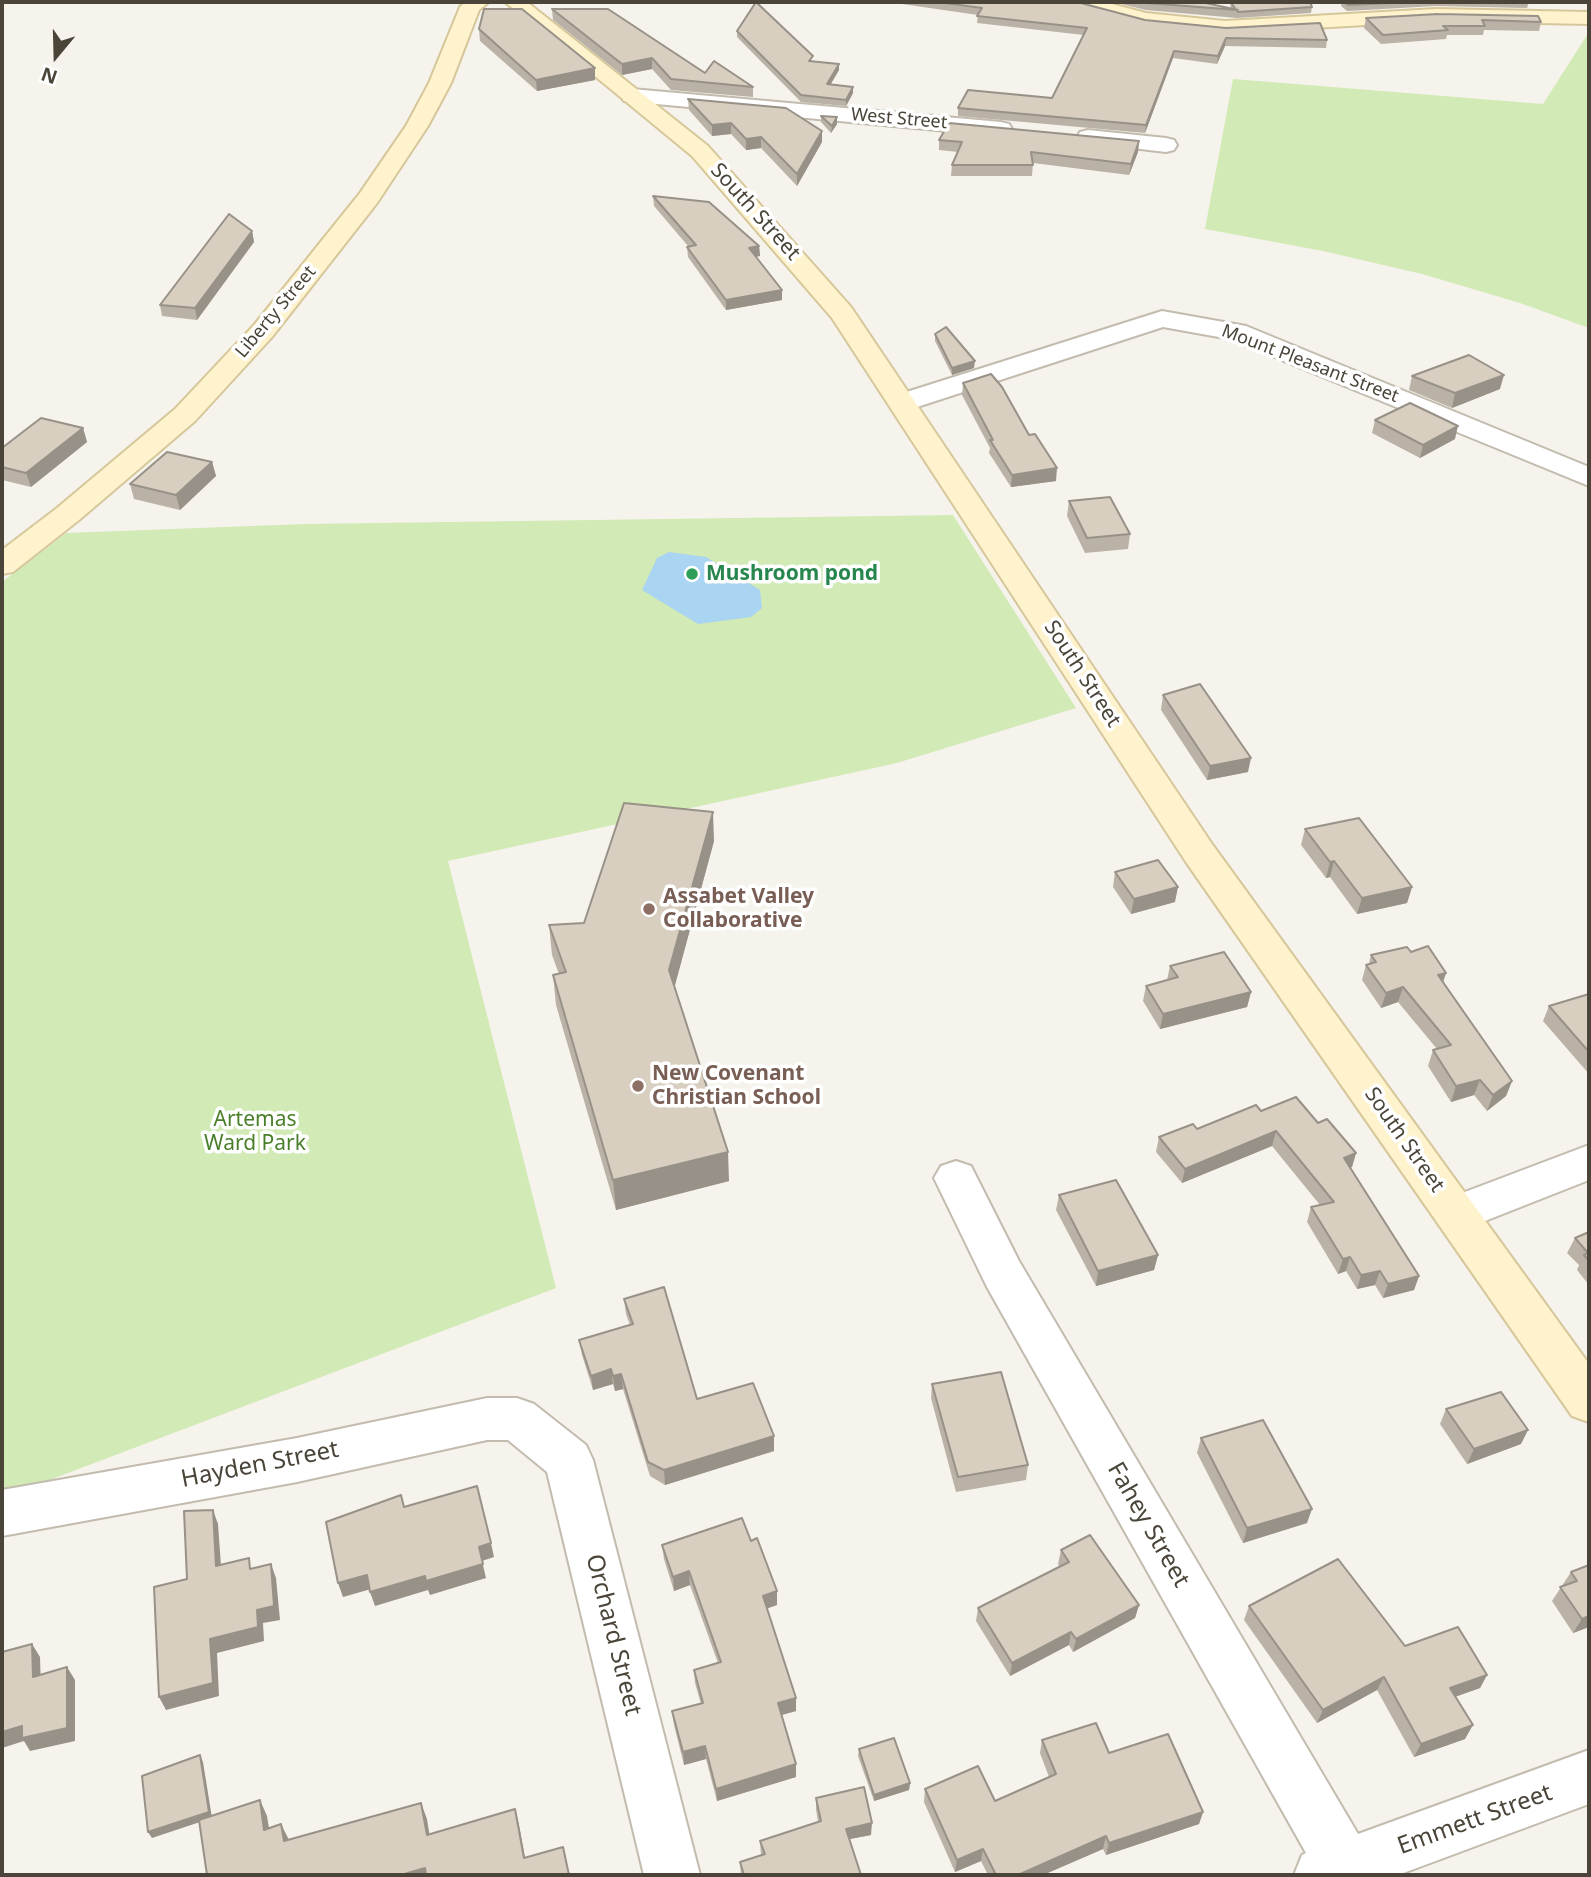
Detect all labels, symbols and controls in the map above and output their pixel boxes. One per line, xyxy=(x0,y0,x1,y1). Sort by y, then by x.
north arrow xyxy=(21,21,91,91)
text: N xyxy=(38,61,61,91)
street label: West Street xyxy=(850,104,948,134)
street label: South Street xyxy=(705,158,805,266)
street label: Liberty Street xyxy=(231,262,321,362)
street label: Mount Pleasant Street xyxy=(1219,320,1401,408)
place label: Mushroom pond xyxy=(706,561,878,587)
marker: Mushroom pond xyxy=(684,566,700,582)
street label: South Street xyxy=(1038,616,1126,732)
place label: Assabet Valley Collaborative xyxy=(663,884,814,934)
marker: Assabet Valley Collaborative xyxy=(641,901,657,917)
place label: New Covenant Christian School xyxy=(652,1061,821,1111)
marker: New Covenant Christian School xyxy=(630,1078,646,1094)
street label: South Street xyxy=(1359,1083,1449,1197)
park label: Artemas Ward Park xyxy=(204,1107,306,1157)
street label: Hayden Street xyxy=(179,1436,341,1494)
street label: Fahey Street xyxy=(1101,1457,1195,1593)
street label: Orchard Street xyxy=(579,1551,647,1719)
street label: Emmett Street xyxy=(1394,1779,1556,1861)

